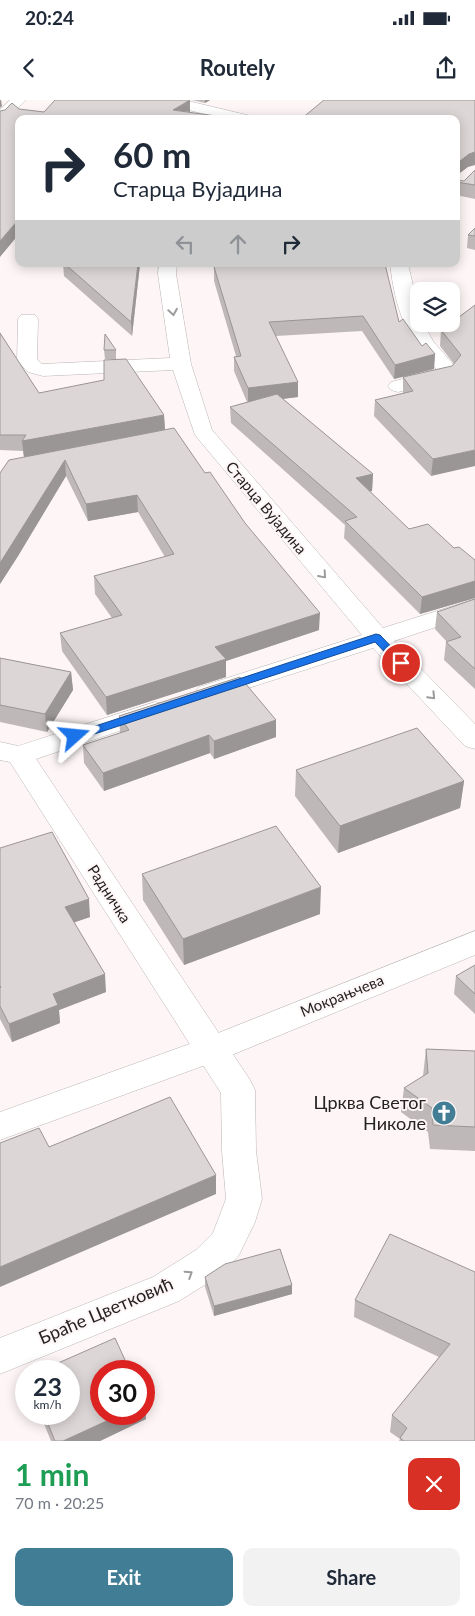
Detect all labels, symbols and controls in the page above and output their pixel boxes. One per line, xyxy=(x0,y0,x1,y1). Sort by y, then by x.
text: 20:24 xyxy=(25,6,74,29)
icon: back xyxy=(15,54,43,82)
text: Routely xyxy=(200,54,275,81)
icon: share xyxy=(432,54,460,82)
text: 60 m xyxy=(113,133,191,175)
icon: right xyxy=(30,135,95,200)
text: Старца Вујадина xyxy=(113,175,282,202)
icon: left xyxy=(171,230,199,258)
icon: ahead xyxy=(224,230,252,258)
icon: right xyxy=(277,230,305,258)
map controls xyxy=(410,282,460,332)
button: layers xyxy=(410,282,460,332)
one-way arrow xyxy=(168,308,178,316)
street label: Старца Вујадина xyxy=(223,457,311,557)
one-way arrow xyxy=(318,570,327,579)
pin xyxy=(380,642,422,684)
icon: arrive xyxy=(387,649,415,677)
one-way arrow xyxy=(426,690,435,699)
position arrow xyxy=(48,709,100,761)
street label: Радничка xyxy=(84,861,135,926)
street label: Мокрањчева xyxy=(297,970,386,1020)
place label: Црква Светог Николе xyxy=(314,1091,427,1134)
church icon: Црква Светог Николе xyxy=(431,1100,457,1126)
one-way arrow xyxy=(184,1271,193,1281)
street label: Браће Цветковић xyxy=(35,1272,176,1348)
speed limit sign: 30 xyxy=(90,1360,155,1425)
text: 23 xyxy=(33,1371,62,1401)
text: km/h xyxy=(33,1397,62,1412)
text: 1 min xyxy=(15,1456,89,1492)
button: close xyxy=(408,1458,460,1510)
text: 70 m · 20:25 xyxy=(15,1493,104,1512)
button: Exit xyxy=(15,1548,233,1606)
button: Share xyxy=(243,1548,460,1606)

